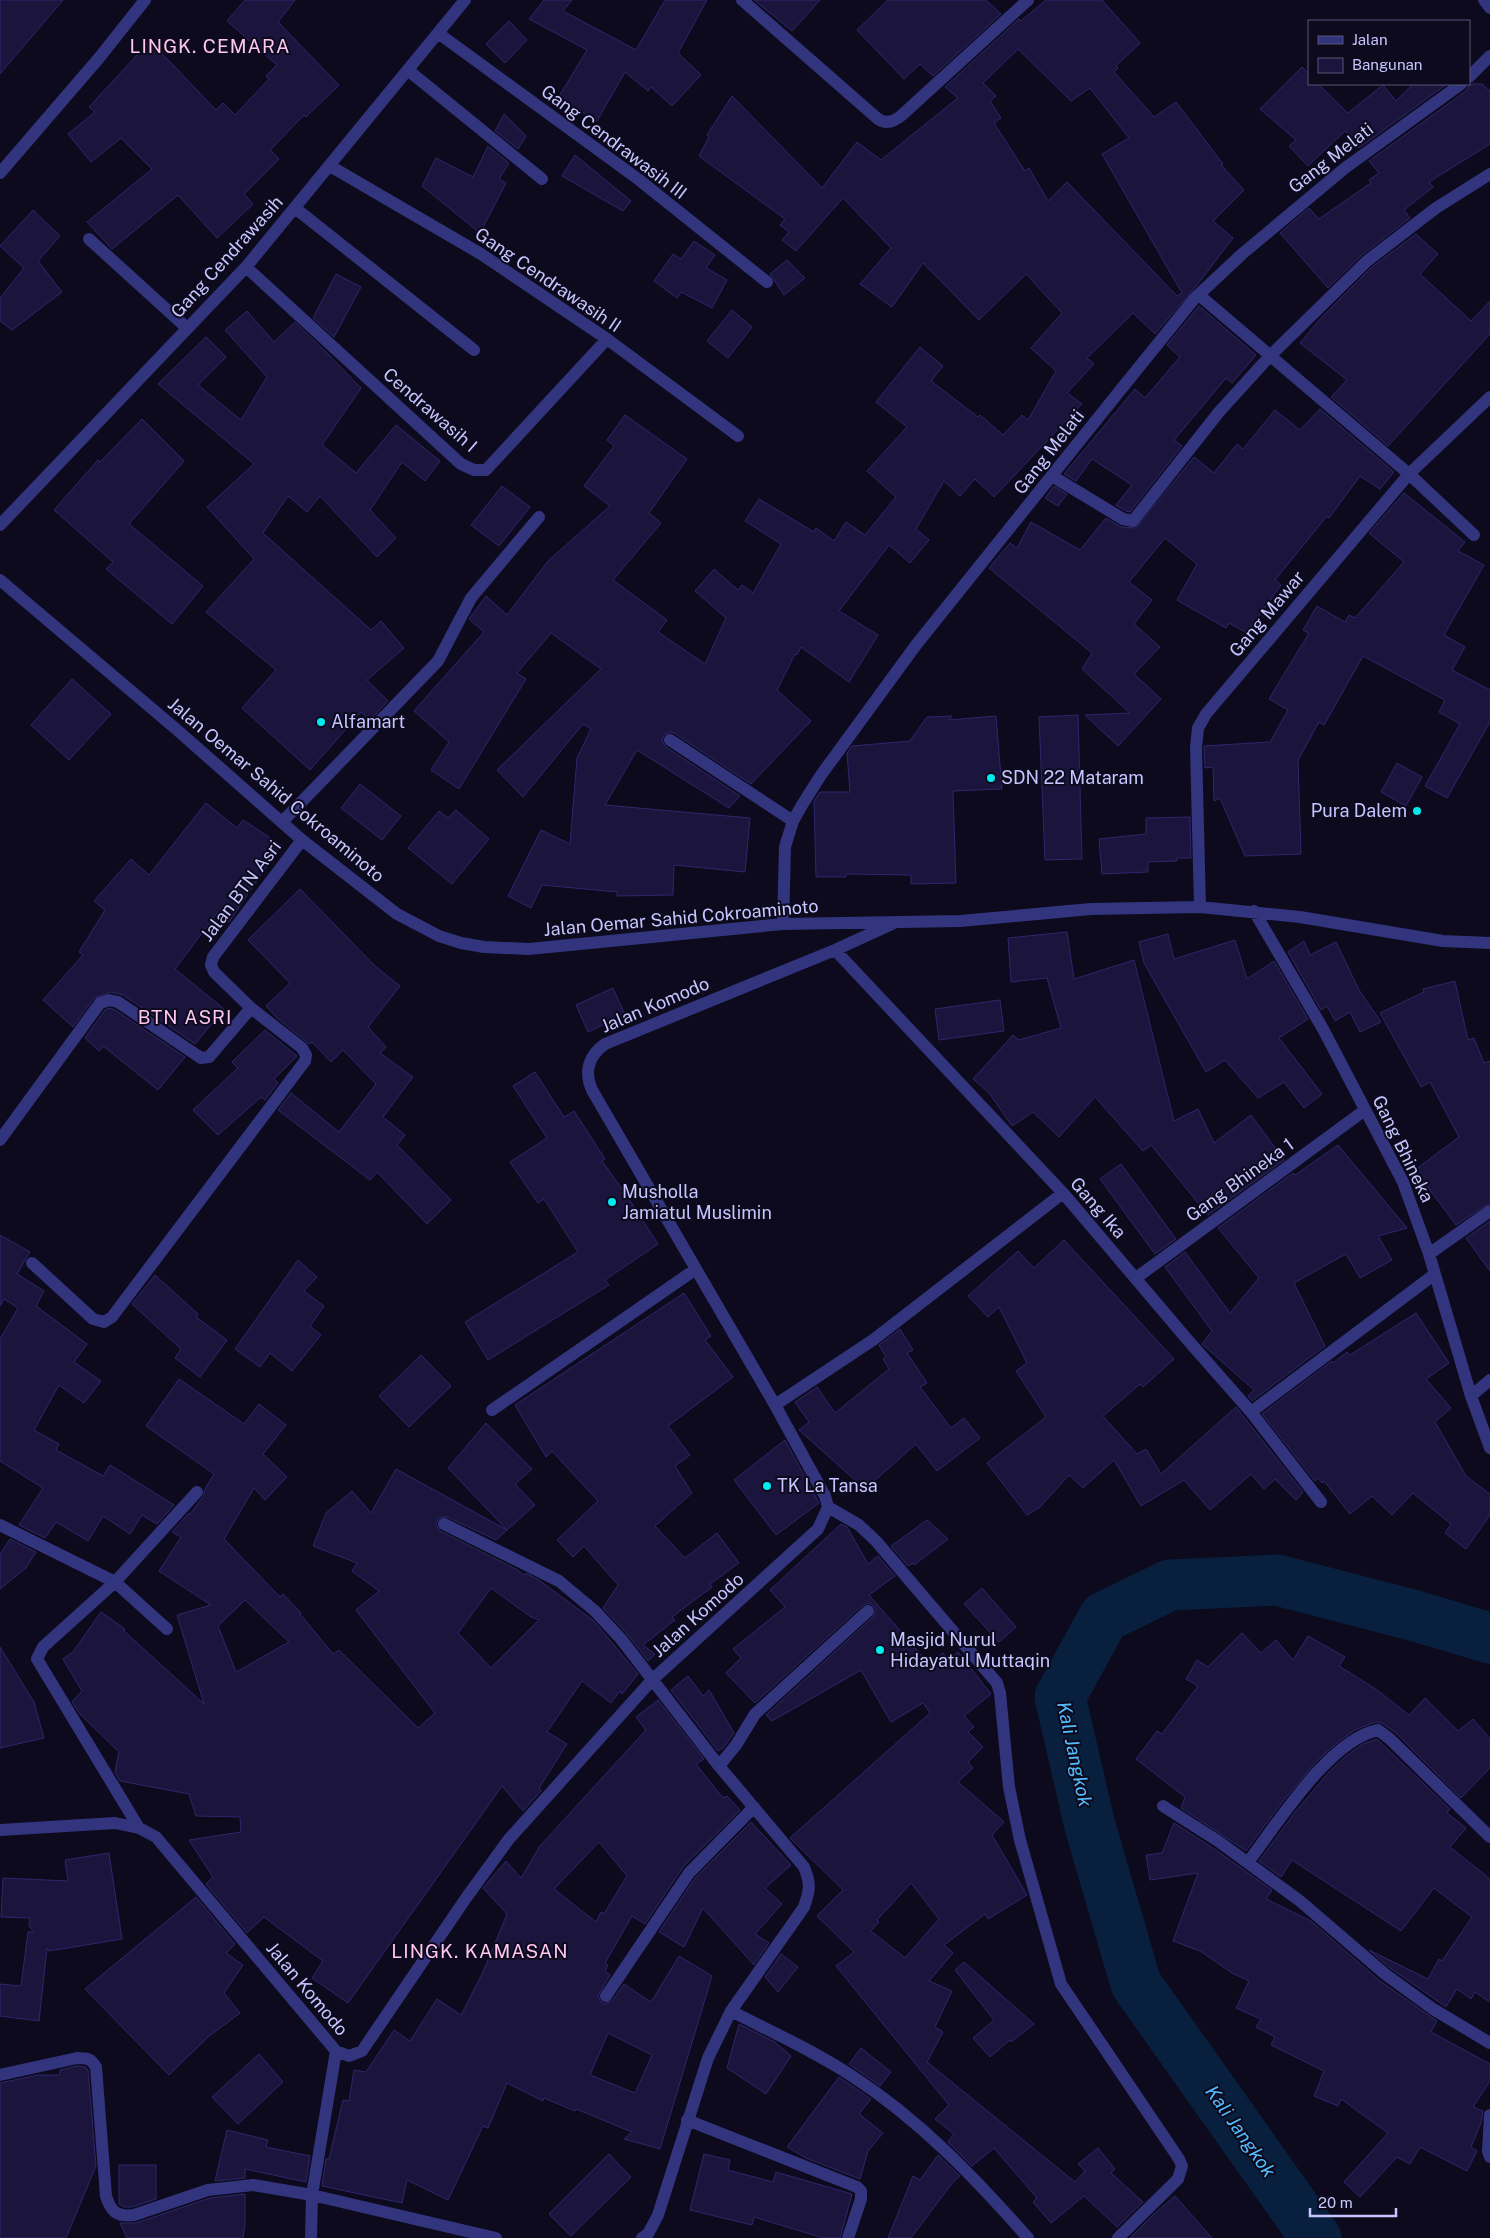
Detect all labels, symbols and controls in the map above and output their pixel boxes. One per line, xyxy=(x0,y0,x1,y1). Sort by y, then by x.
legend xyxy=(1308,20,1470,85)
text: Jalan xyxy=(1352,31,1388,48)
district label: LINGK. CEMARA xyxy=(129,35,291,57)
text: Bangunan xyxy=(1352,56,1423,73)
street label: Gang Cendrawasih III xyxy=(537,80,691,203)
street label: Gang Melati xyxy=(1284,118,1377,197)
street label: Gang Cendrawasih xyxy=(166,191,287,322)
street label: Gang Cendrawasih II xyxy=(471,223,625,336)
street label: Cendrawasih I xyxy=(379,363,482,456)
street label: Gang Melati xyxy=(1009,405,1088,498)
street label: Gang Mawar xyxy=(1225,567,1309,661)
street label: Jalan Oemar Sahid Cokroaminoto xyxy=(164,693,389,886)
place label: Alfamart xyxy=(331,711,405,732)
marker: Alfamart xyxy=(315,716,327,728)
place label: SDN 22 Mataram xyxy=(1001,767,1144,788)
marker: SDN 22 Mataram xyxy=(985,772,997,784)
place label: Pura Dalem xyxy=(1311,800,1407,821)
marker: Pura Dalem xyxy=(1411,805,1423,817)
street label: Jalan BTN Asri xyxy=(196,836,285,945)
street label: Jalan Oemar Sahid Cokroaminoto xyxy=(543,895,819,940)
street label: Jalan Komodo xyxy=(597,972,712,1037)
district label: BTN ASRI xyxy=(138,1006,232,1028)
street label: Gang Bhineka xyxy=(1368,1092,1438,1206)
street label: Gang Bhineka 1 xyxy=(1182,1133,1298,1226)
street label: Gang Ika xyxy=(1066,1173,1131,1242)
place label: Musholla Jamiatul Muslimin xyxy=(622,1181,772,1223)
marker: Musholla Jamiatul Muslimin xyxy=(606,1196,618,1208)
place label: TK La Tansa xyxy=(777,1475,878,1496)
marker: TK La Tansa xyxy=(761,1480,773,1492)
street label: Jalan Komodo xyxy=(648,1568,748,1661)
place label: Masjid Nurul Hidayatul Muttaqin xyxy=(890,1629,1050,1671)
marker: Masjid Nurul Hidayatul Muttaqin xyxy=(874,1644,886,1656)
water label: Kali Jangkok xyxy=(1053,1699,1097,1809)
street label: Jalan Komodo xyxy=(262,1938,353,2040)
district label: LINGK. KAMASAN xyxy=(391,1940,569,1962)
water label: Kali Jangkok xyxy=(1201,2081,1281,2182)
scale bar xyxy=(1310,2186,1396,2218)
text: 20 m xyxy=(1318,2194,1353,2211)

